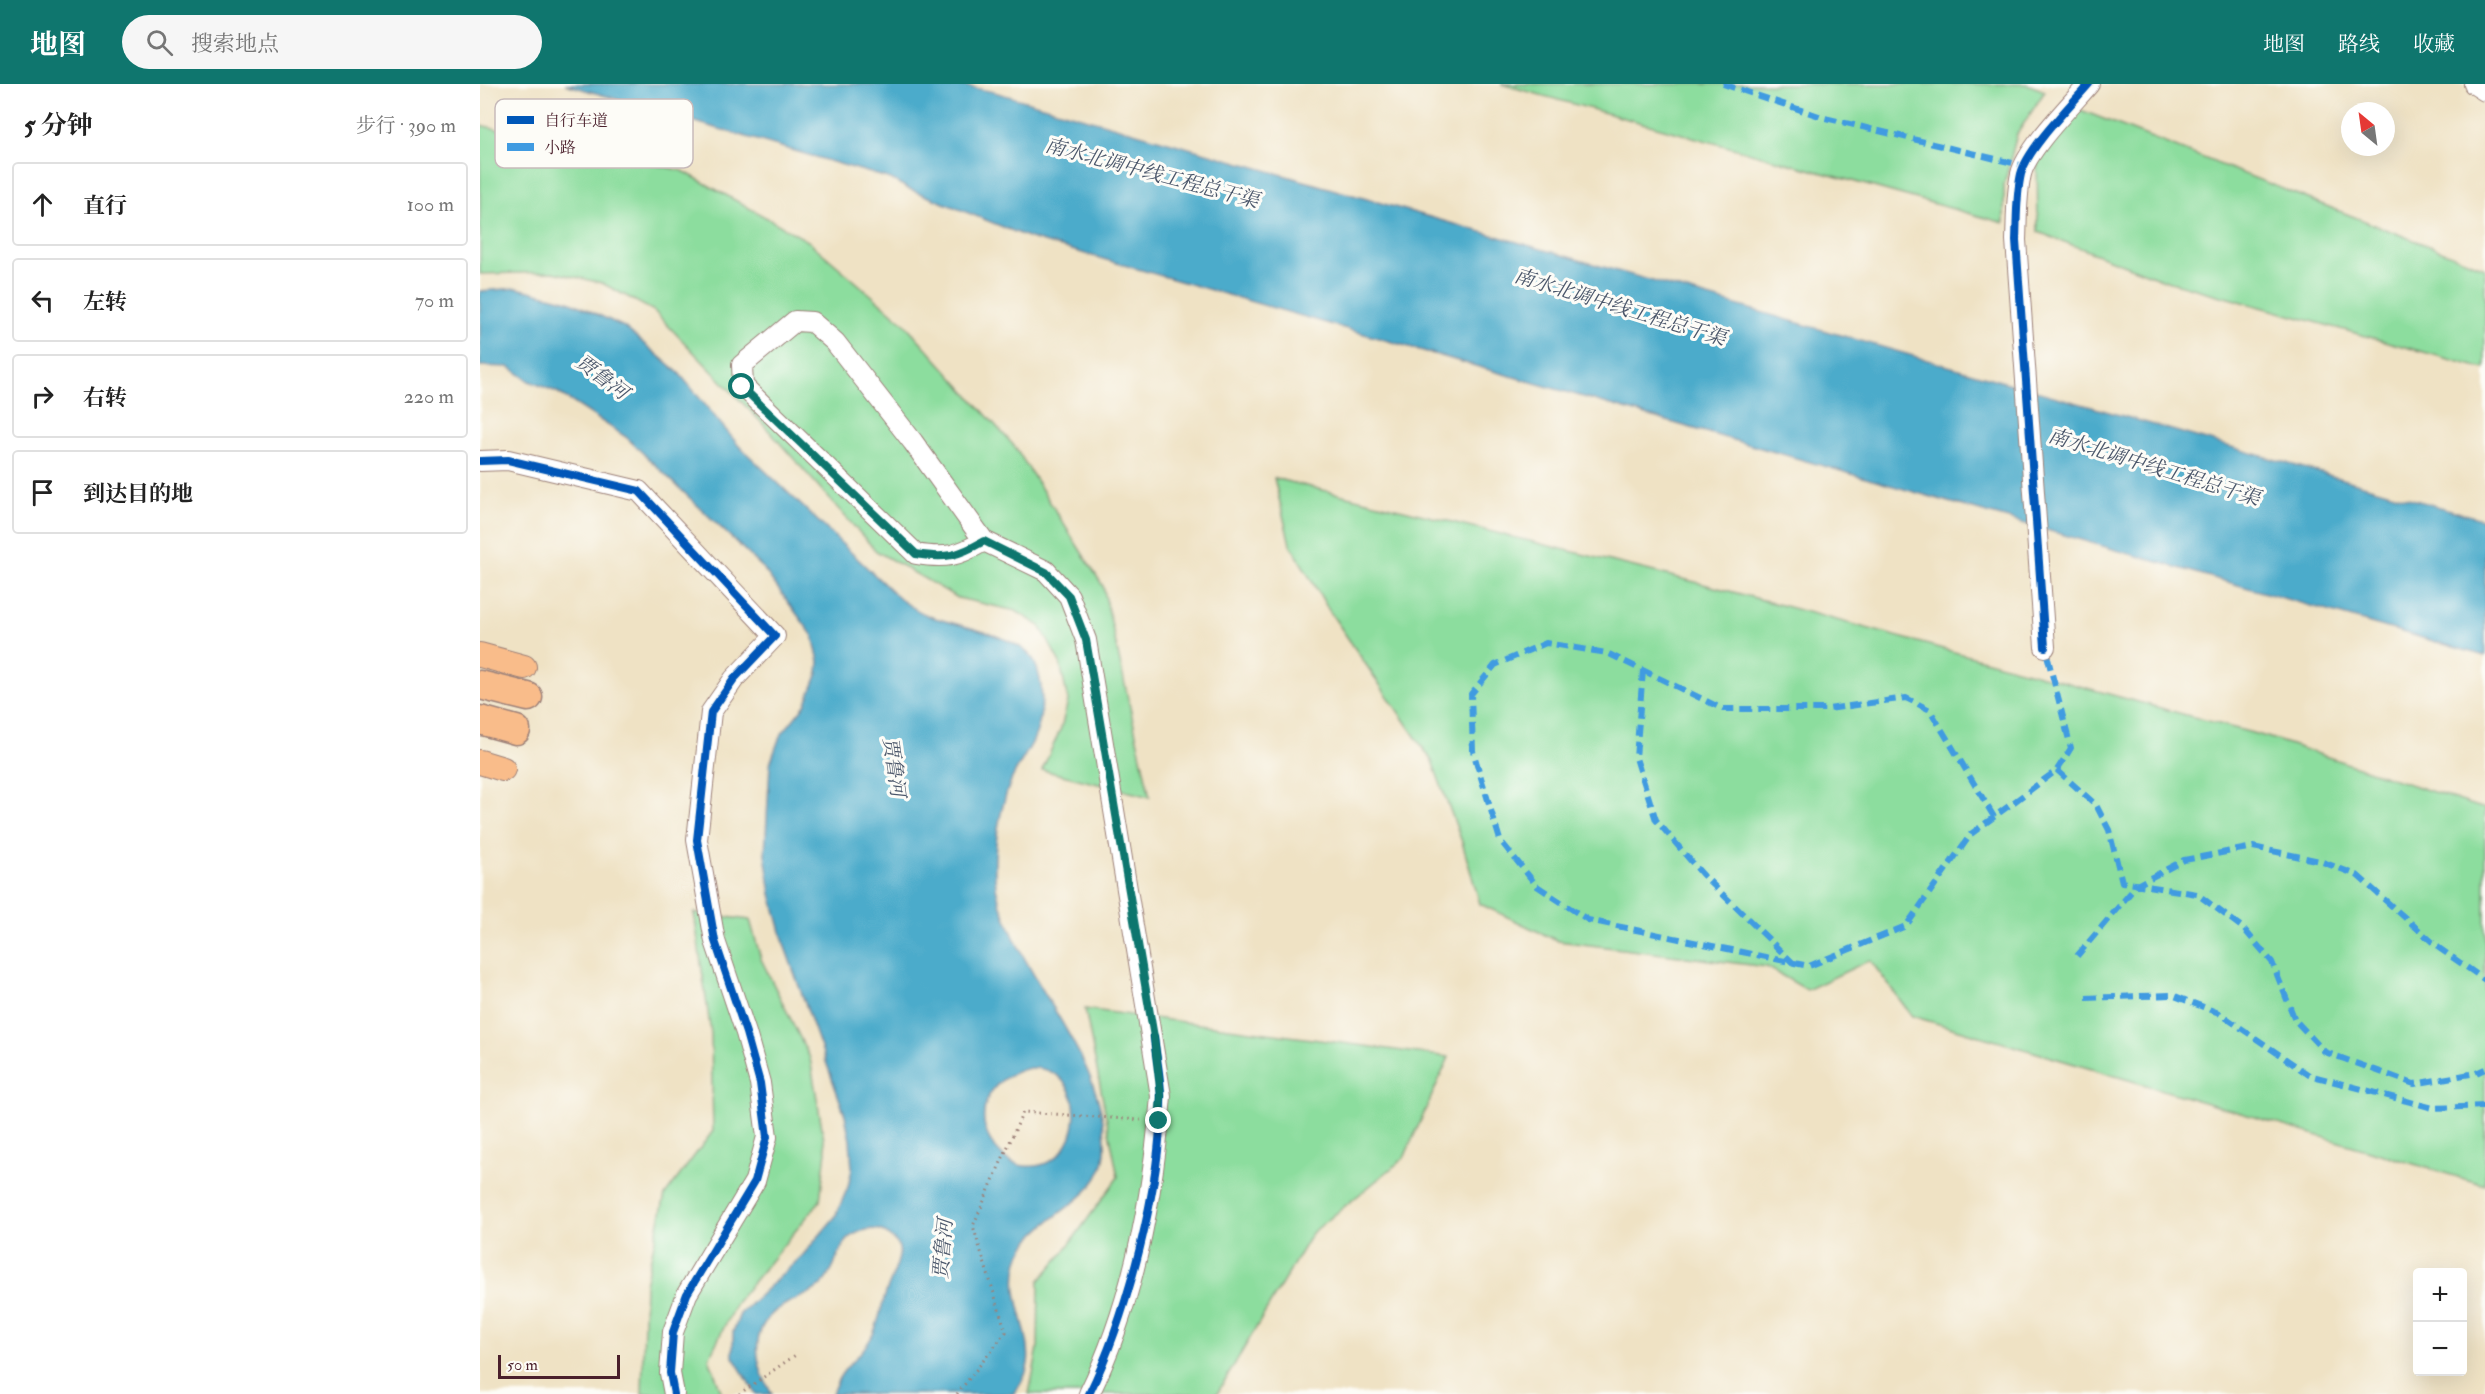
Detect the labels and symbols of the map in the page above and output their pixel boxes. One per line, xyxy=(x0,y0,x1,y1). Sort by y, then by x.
legend xyxy=(495,99,693,168)
north arrow xyxy=(2341,102,2395,156)
text: 自行车道 xyxy=(544,111,608,131)
water label: 南水北调中线工程总干渠 xyxy=(1043,132,1264,214)
text: 小路 xyxy=(544,138,576,158)
water label: 南水北调中线工程总干渠 xyxy=(1511,263,1732,352)
water label: 贾鲁河 xyxy=(571,349,636,407)
route start xyxy=(728,373,754,399)
water label: 南水北调中线工程总干渠 xyxy=(2045,423,2266,512)
water label: 贾鲁河 xyxy=(877,736,911,801)
route end xyxy=(1145,1107,1171,1133)
water label: 贾鲁河 xyxy=(928,1215,958,1280)
scale bar xyxy=(498,1352,620,1380)

